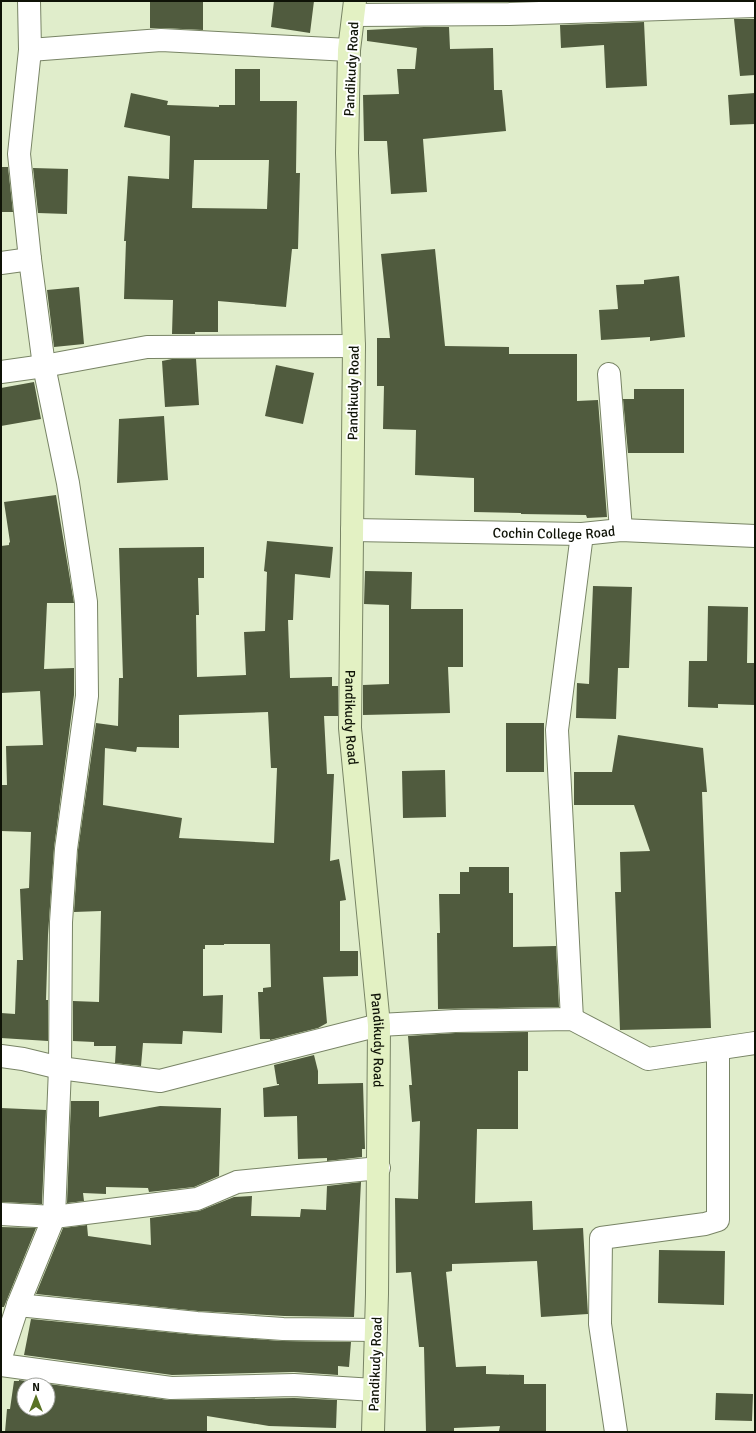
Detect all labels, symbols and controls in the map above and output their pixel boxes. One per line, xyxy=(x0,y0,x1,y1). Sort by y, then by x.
street label: Pandikudy Road xyxy=(341,21,362,117)
street label: Pandikudy Road xyxy=(344,345,363,441)
street label: Cochin College Road xyxy=(493,523,616,543)
street label: Pandikudy Road xyxy=(341,670,362,766)
street label: Pandikudy Road xyxy=(367,992,387,1088)
street label: Pandikudy Road xyxy=(365,1316,386,1412)
north arrow xyxy=(16,1377,56,1417)
text: N xyxy=(32,1381,40,1394)

